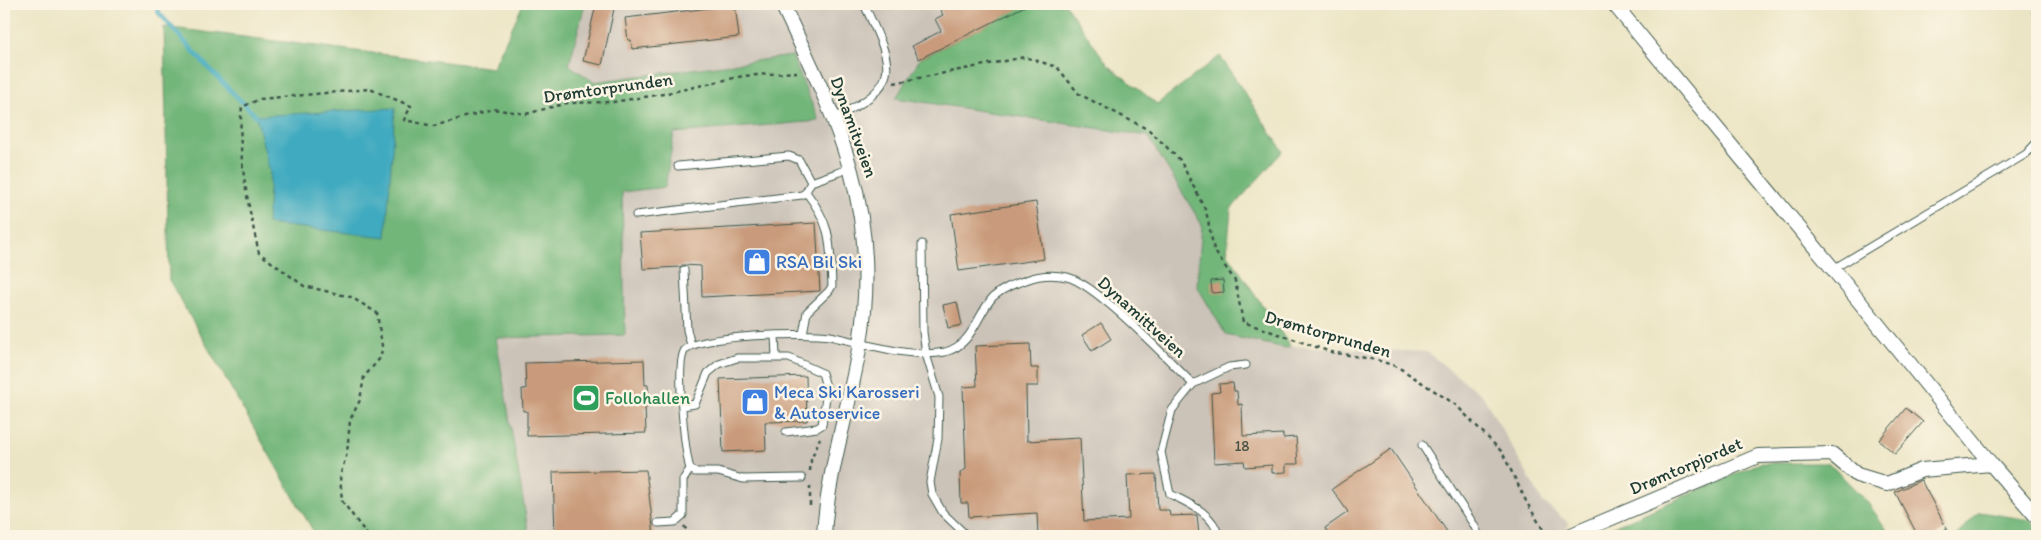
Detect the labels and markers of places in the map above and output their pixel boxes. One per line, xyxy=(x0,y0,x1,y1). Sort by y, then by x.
shop icon: RSA Bil Ski xyxy=(742,247,772,277)
place label: RSA Bil Ski xyxy=(776,251,862,273)
place label: Meca Ski Karosseri & Autoservice xyxy=(774,381,920,424)
sports icon: Follohallen xyxy=(571,383,601,413)
place label: Follohallen xyxy=(605,387,690,409)
shop icon: Meca Ski Karosseri & Autoservice xyxy=(740,387,770,417)

